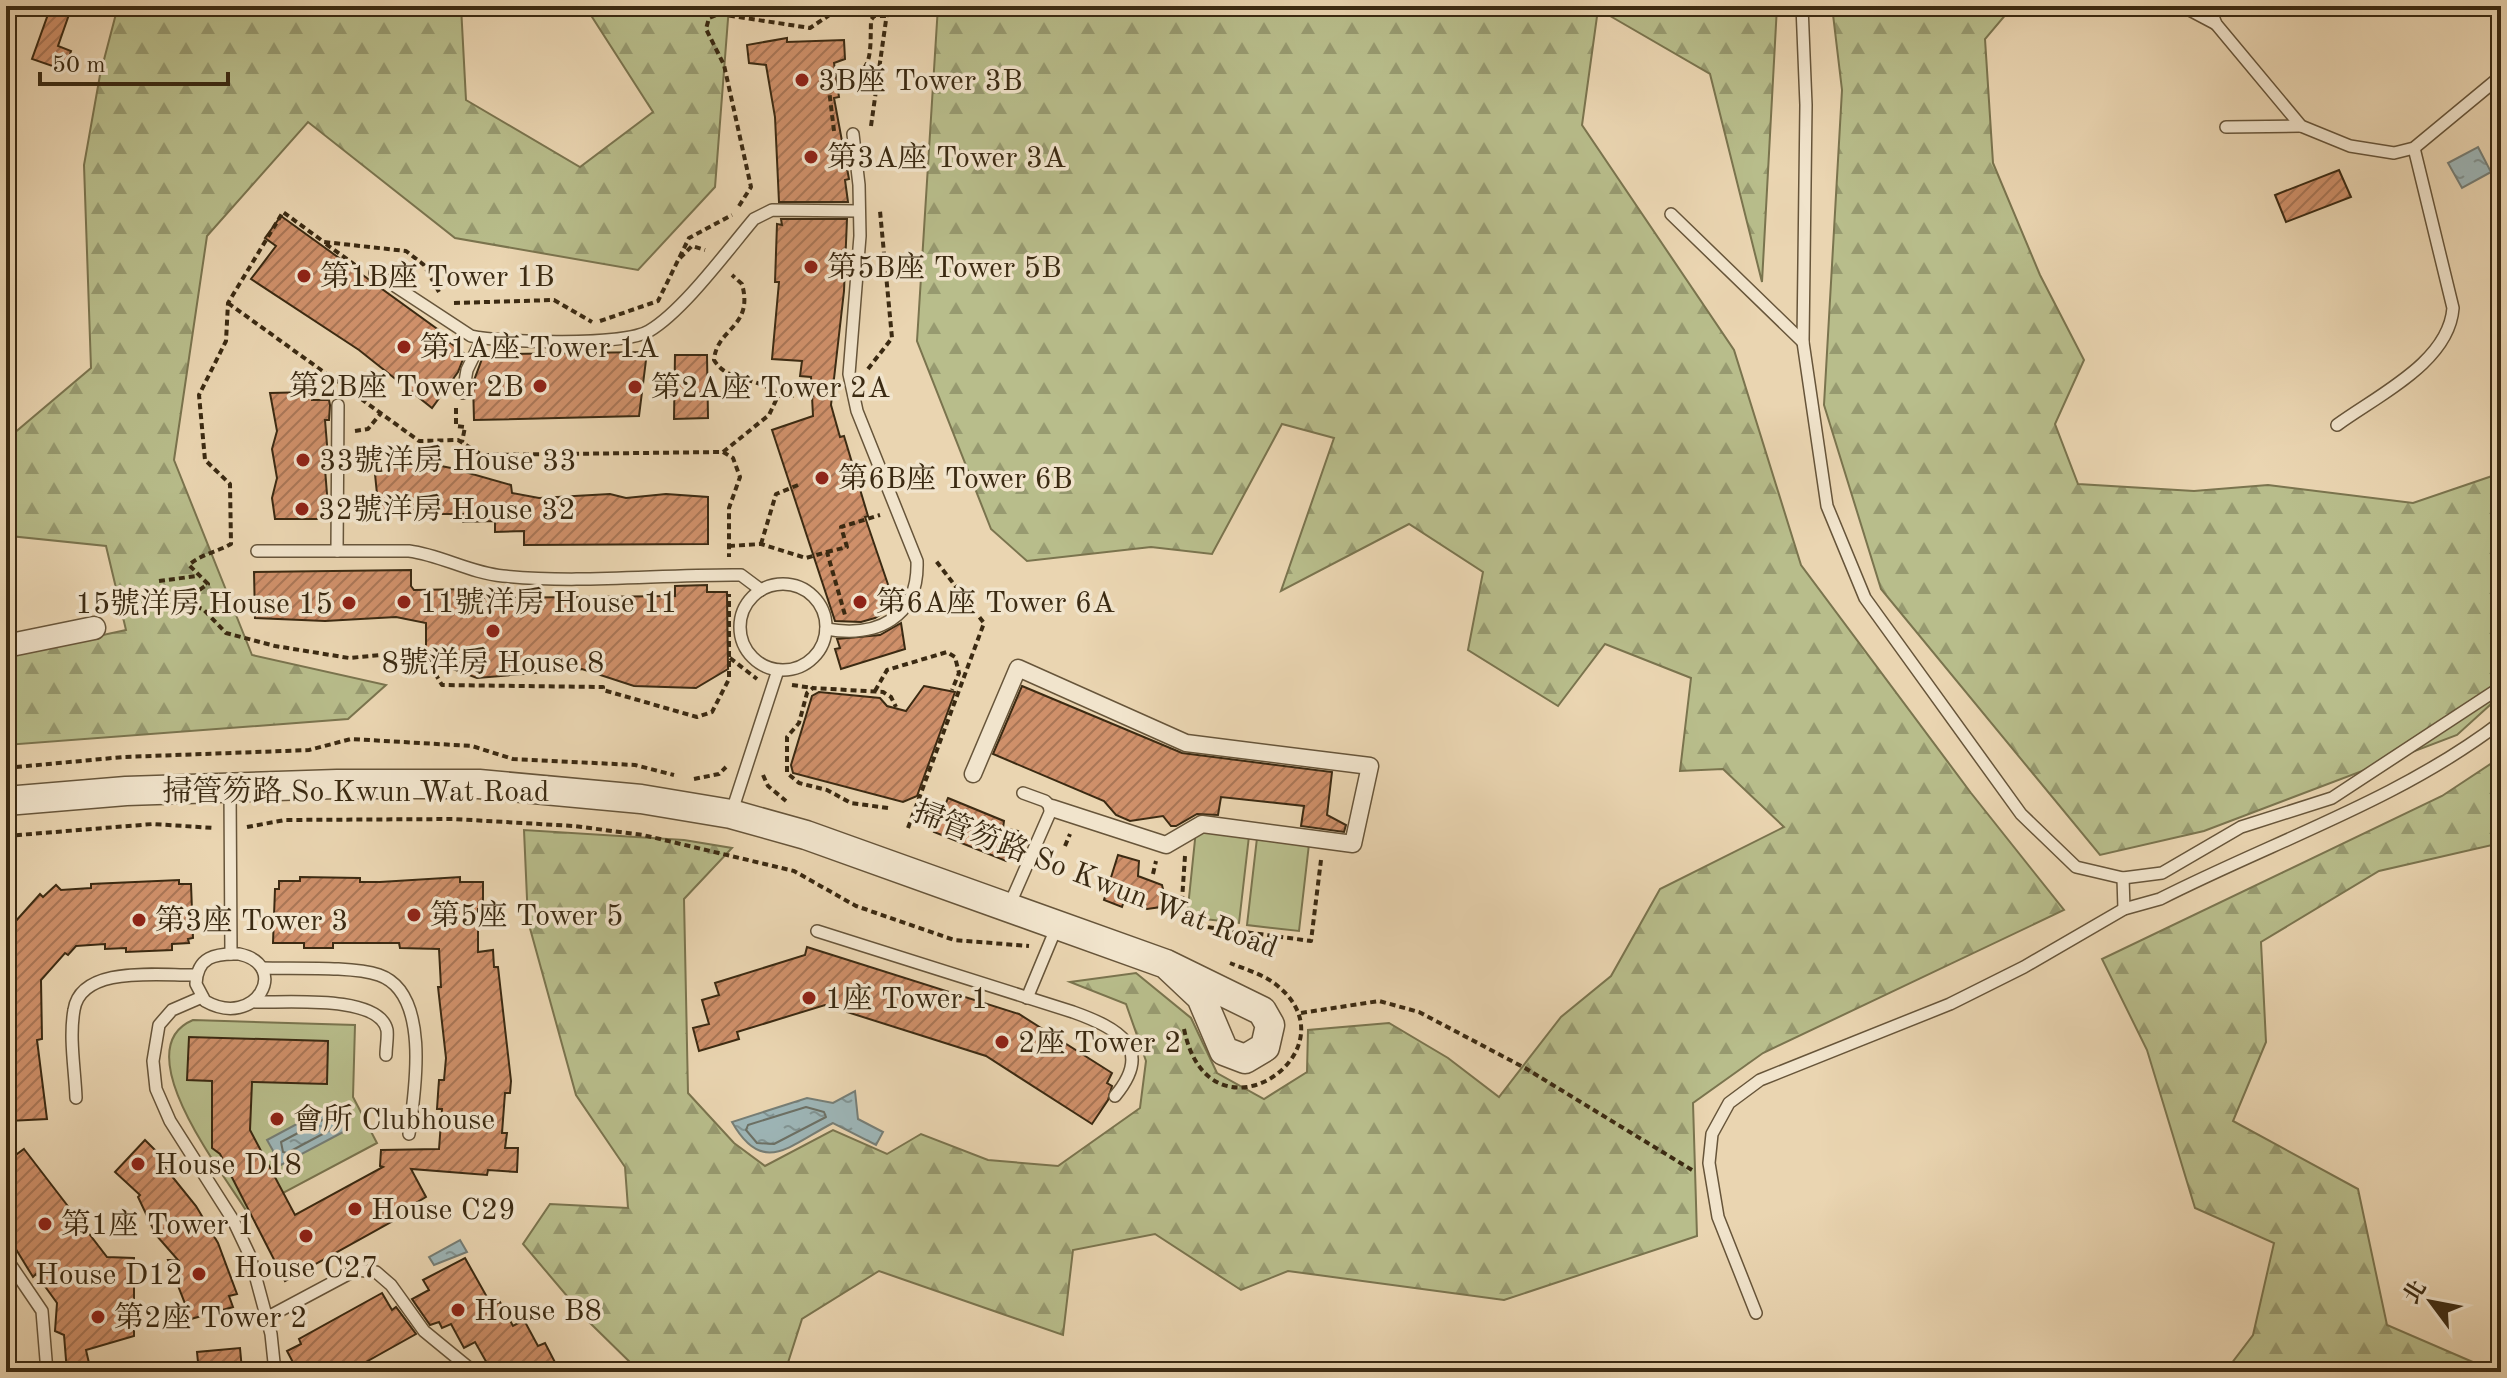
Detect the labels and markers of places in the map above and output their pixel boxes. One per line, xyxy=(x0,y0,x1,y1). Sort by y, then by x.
place label: 3B座 Tower 3B xyxy=(818,64,1023,97)
marker: 3B座 Tower 3B xyxy=(793,71,811,89)
place label: 第3A座 Tower 3A xyxy=(827,141,1066,174)
marker: 第3A座 Tower 3A xyxy=(802,148,820,166)
place label: 第5B座 Tower 5B xyxy=(827,251,1062,284)
marker: 第5B座 Tower 5B xyxy=(802,258,820,276)
place label: 第1B座 Tower 1B xyxy=(320,260,555,293)
marker: 第1B座 Tower 1B xyxy=(295,267,313,285)
place label: 第1A座 Tower 1A xyxy=(420,331,659,364)
marker: 第1A座 Tower 1A xyxy=(395,338,413,356)
place label: 第2B座 Tower 2B xyxy=(289,370,524,403)
place label: 第2A座 Tower 2A xyxy=(651,371,890,404)
marker: 第2B座 Tower 2B xyxy=(531,377,549,395)
marker: 第2A座 Tower 2A xyxy=(626,378,644,396)
place label: 33號洋房 House 33 xyxy=(319,444,577,477)
marker: 33號洋房 House 33 xyxy=(294,451,312,469)
place label: 第6B座 Tower 6B xyxy=(838,462,1073,495)
marker: 第6B座 Tower 6B xyxy=(813,469,831,487)
place label: 32號洋房 House 32 xyxy=(318,493,576,526)
marker: 32號洋房 House 32 xyxy=(293,500,311,518)
place label: 11號洋房 House 11 xyxy=(420,586,678,619)
place label: 第6A座 Tower 6A xyxy=(876,586,1115,619)
place label: 15號洋房 House 15 xyxy=(75,587,333,620)
marker: 11號洋房 House 11 xyxy=(395,593,413,611)
marker: 第6A座 Tower 6A xyxy=(851,593,869,611)
marker: 15號洋房 House 15 xyxy=(340,594,358,612)
marker: 8號洋房 House 8 xyxy=(484,622,502,640)
place label: 8號洋房 House 8 xyxy=(382,646,604,679)
place label: 第5座 Tower 5 xyxy=(430,899,623,932)
place label: 第3座 Tower 3 xyxy=(155,904,348,937)
marker: 第5座 Tower 5 xyxy=(405,906,423,924)
marker: 第3座 Tower 3 xyxy=(130,911,148,929)
place label: 1座 Tower 1 xyxy=(825,982,988,1015)
marker: 1座 Tower 1 xyxy=(800,989,818,1007)
place label: 2座 Tower 2 xyxy=(1018,1026,1181,1059)
marker: 2座 Tower 2 xyxy=(993,1033,1011,1051)
place label: 會所 Clubhouse xyxy=(293,1103,495,1136)
marker: 會所 Clubhouse xyxy=(268,1110,286,1128)
place label: House D18 xyxy=(154,1151,302,1181)
marker: House D18 xyxy=(129,1155,147,1173)
place label: House C29 xyxy=(371,1196,516,1226)
marker: House C29 xyxy=(346,1200,364,1218)
place label: 第1座 Tower 1 xyxy=(61,1208,254,1241)
marker: 第1座 Tower 1 xyxy=(36,1215,54,1233)
marker: House C27 xyxy=(297,1227,315,1245)
place label: House C27 xyxy=(234,1254,378,1284)
place label: House D12 xyxy=(35,1261,183,1291)
marker: House D12 xyxy=(190,1265,208,1283)
place label: House B8 xyxy=(474,1297,602,1327)
place label: 第2座 Tower 2 xyxy=(114,1301,307,1334)
marker: House B8 xyxy=(449,1301,467,1319)
marker: 第2座 Tower 2 xyxy=(89,1308,107,1326)

